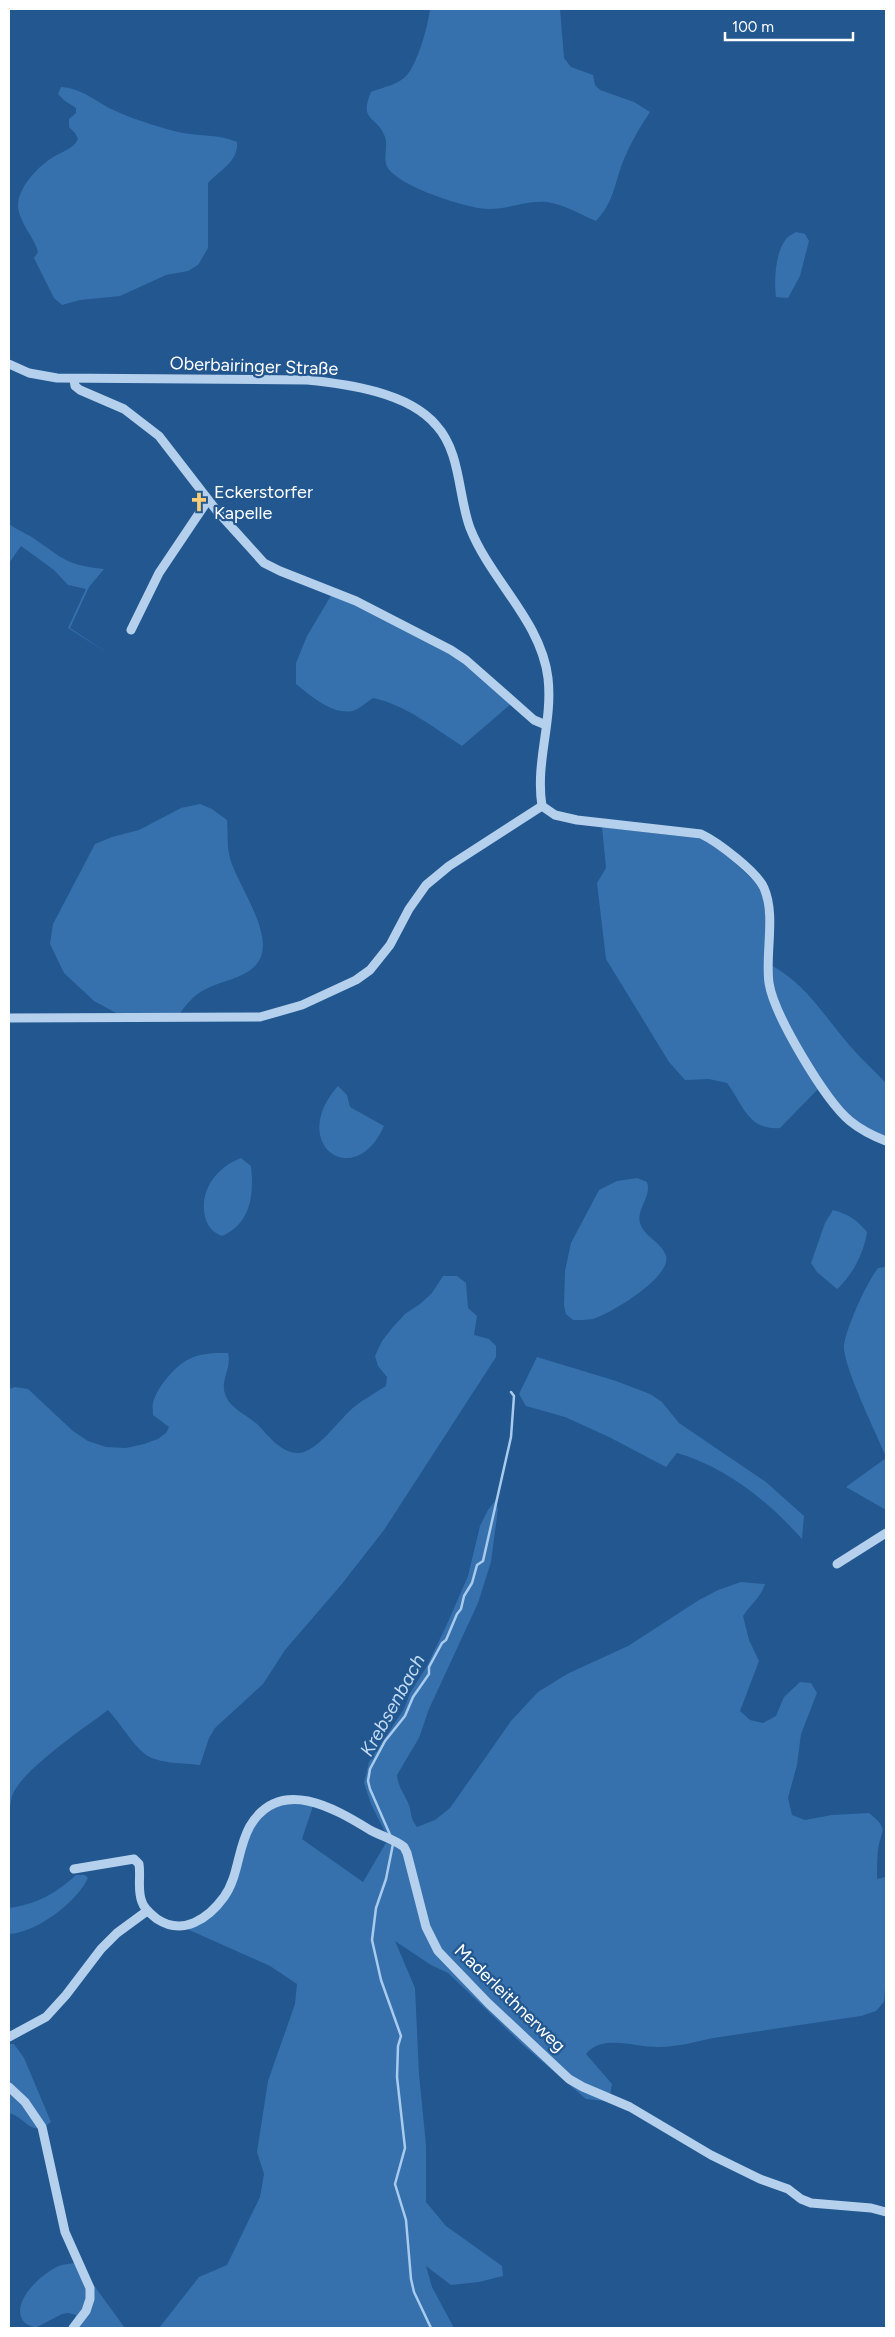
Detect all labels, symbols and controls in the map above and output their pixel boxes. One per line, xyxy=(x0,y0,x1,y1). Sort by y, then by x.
scale bar xyxy=(725,10,852,42)
text: 100 m xyxy=(732,18,774,36)
street label: Oberbairinger Straße xyxy=(169,352,339,380)
place label: Eckerstorfer Kapelle xyxy=(214,481,313,524)
church icon: Eckerstorfer Kapelle xyxy=(188,491,210,513)
water label: Krebsenbach xyxy=(355,1650,430,1760)
street label: Maderleithnerweg xyxy=(450,1939,570,2057)

